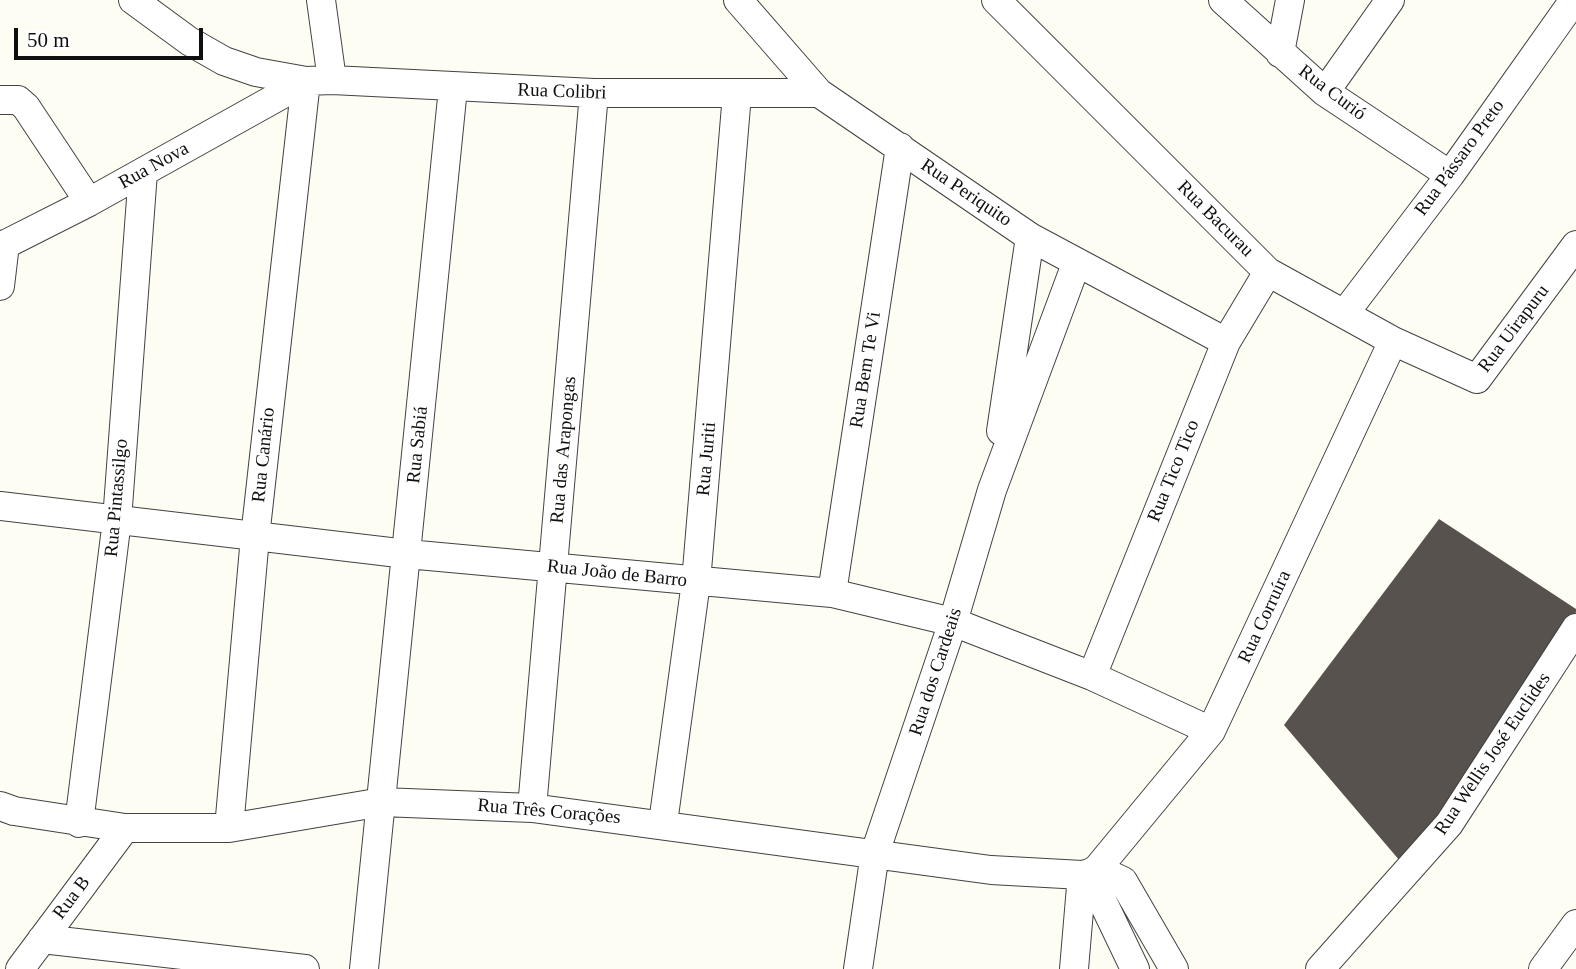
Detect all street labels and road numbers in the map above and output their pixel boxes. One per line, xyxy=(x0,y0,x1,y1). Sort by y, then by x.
street label: Rua Curió xyxy=(1294,60,1370,126)
street label: Rua Colibri xyxy=(517,79,607,105)
street label: Rua Pássaro Preto xyxy=(1410,95,1510,221)
street label: Rua Nova xyxy=(115,137,193,195)
street label: Rua Periquito xyxy=(916,154,1016,232)
street label: Rua Bacurau xyxy=(1172,176,1258,262)
street label: Rua Uirapuru xyxy=(1474,281,1554,377)
street label: Rua Bem Te Vi xyxy=(846,310,886,430)
street label: Rua das Arapongas xyxy=(546,375,582,525)
street label: Rua Sabiá xyxy=(403,405,433,485)
street label: Rua Canário xyxy=(248,406,280,504)
street label: Rua Tico Tico xyxy=(1143,416,1205,526)
street label: Rua Juriti xyxy=(692,421,722,497)
street label: Rua Pintassilgo xyxy=(100,438,134,558)
street label: Rua João de Barro xyxy=(546,555,688,593)
street label: Rua Corruíra xyxy=(1234,567,1296,667)
street label: Rua dos Cardeais xyxy=(905,605,967,739)
street label: Rua Wellis José Euclides xyxy=(1430,668,1556,840)
street label: Rua Três Corações xyxy=(476,794,622,830)
street label: Rua B xyxy=(48,872,96,924)

